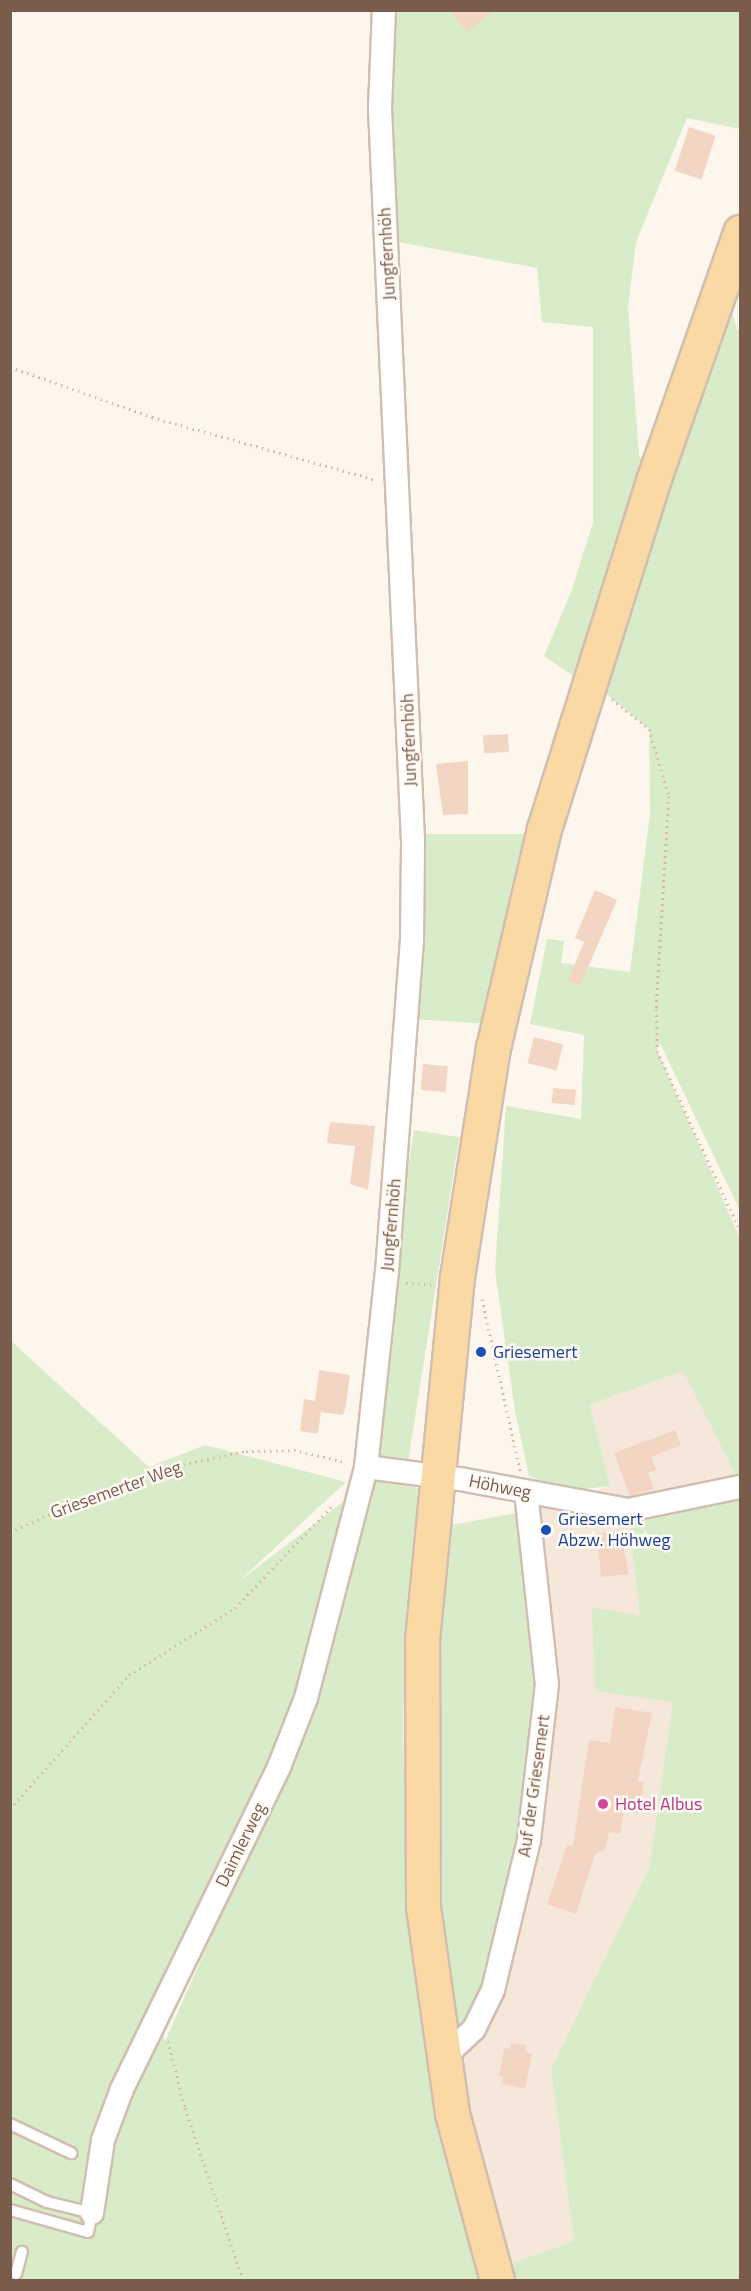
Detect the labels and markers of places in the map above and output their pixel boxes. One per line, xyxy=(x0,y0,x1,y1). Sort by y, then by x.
place label: Griesemert xyxy=(493,1341,577,1363)
marker: Griesemert xyxy=(474,1345,488,1359)
place label: Griesemert Abzw. Höhweg xyxy=(558,1509,670,1552)
marker: Griesemert Abzw. Höhweg xyxy=(539,1523,553,1537)
place label: Hotel Albus xyxy=(615,1793,702,1815)
marker: Hotel Albus xyxy=(596,1797,610,1811)

